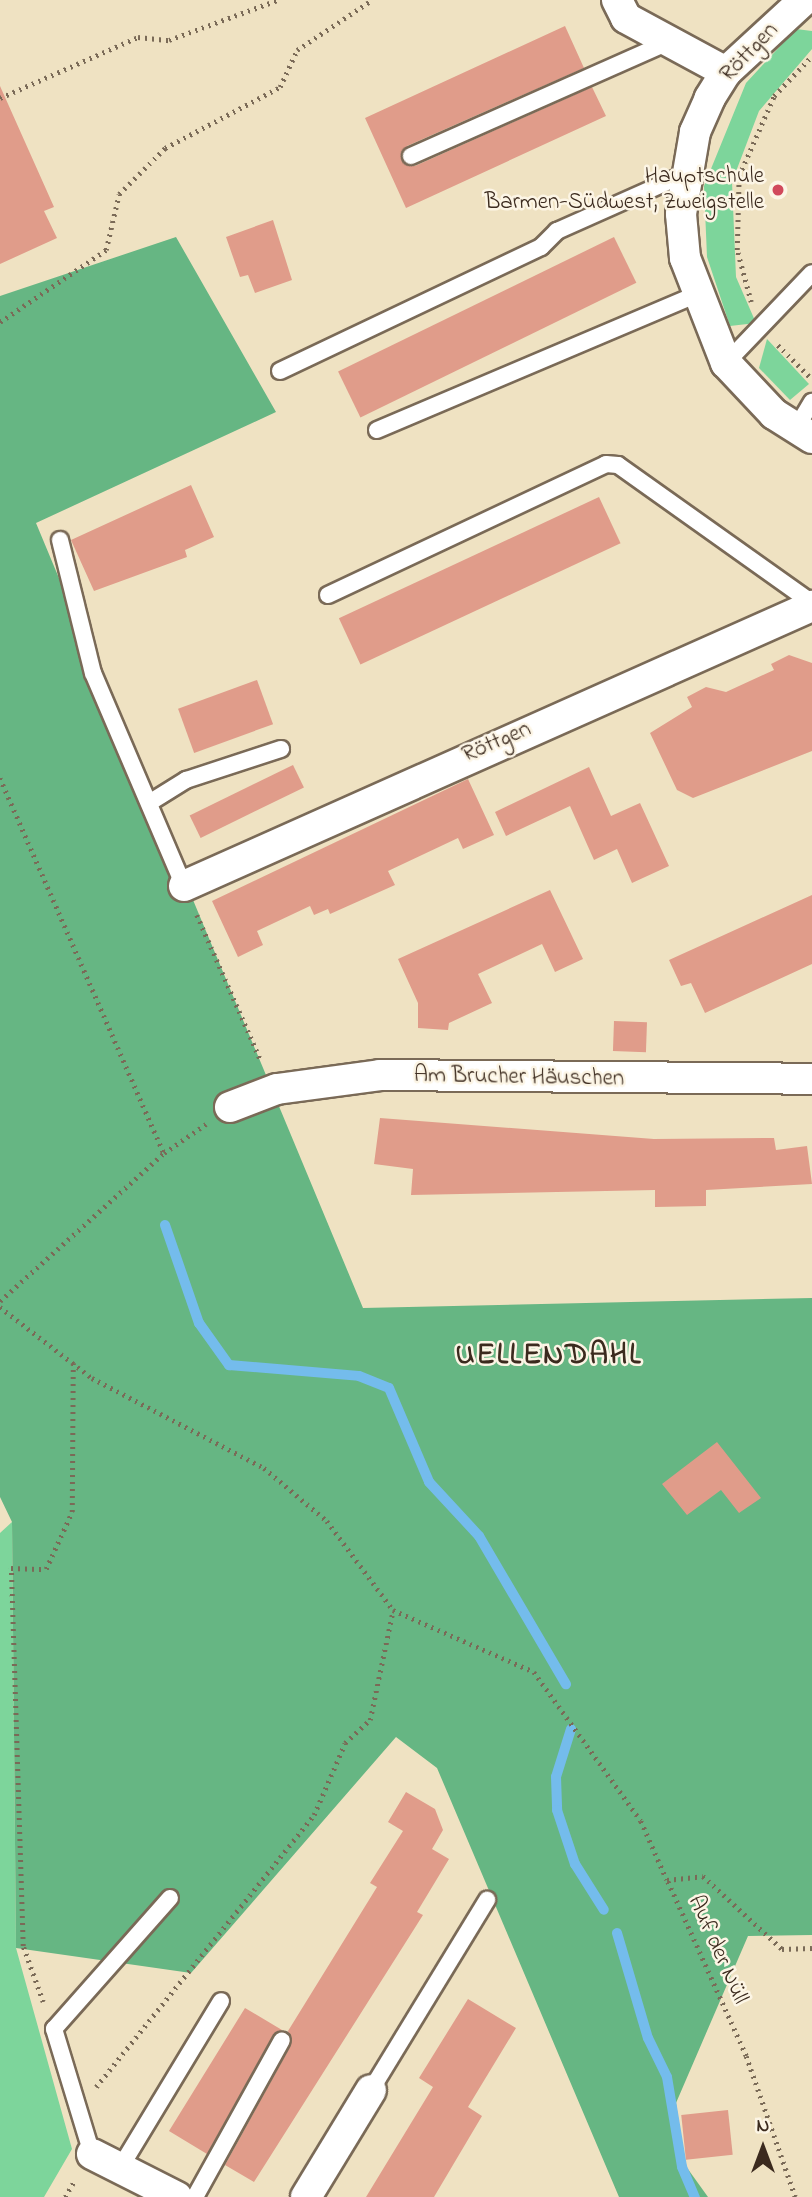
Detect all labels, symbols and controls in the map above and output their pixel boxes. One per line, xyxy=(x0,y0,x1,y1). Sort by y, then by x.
street label: Röttgen xyxy=(715,17,785,89)
place label: Hauptschule Barmen-Südwest, Zweigstelle xyxy=(485,163,764,217)
marker: Hauptschule Barmen-Südwest, Zweigstelle xyxy=(770,182,786,198)
street label: Röttgen xyxy=(458,716,536,770)
street label: Am Brucher Häuschen xyxy=(414,1062,624,1094)
district label: UELLENDAHL xyxy=(457,1338,641,1374)
street label: Auf der Nüll xyxy=(681,1891,753,2009)
north arrow xyxy=(728,2113,798,2183)
text: N xyxy=(757,2113,769,2140)

